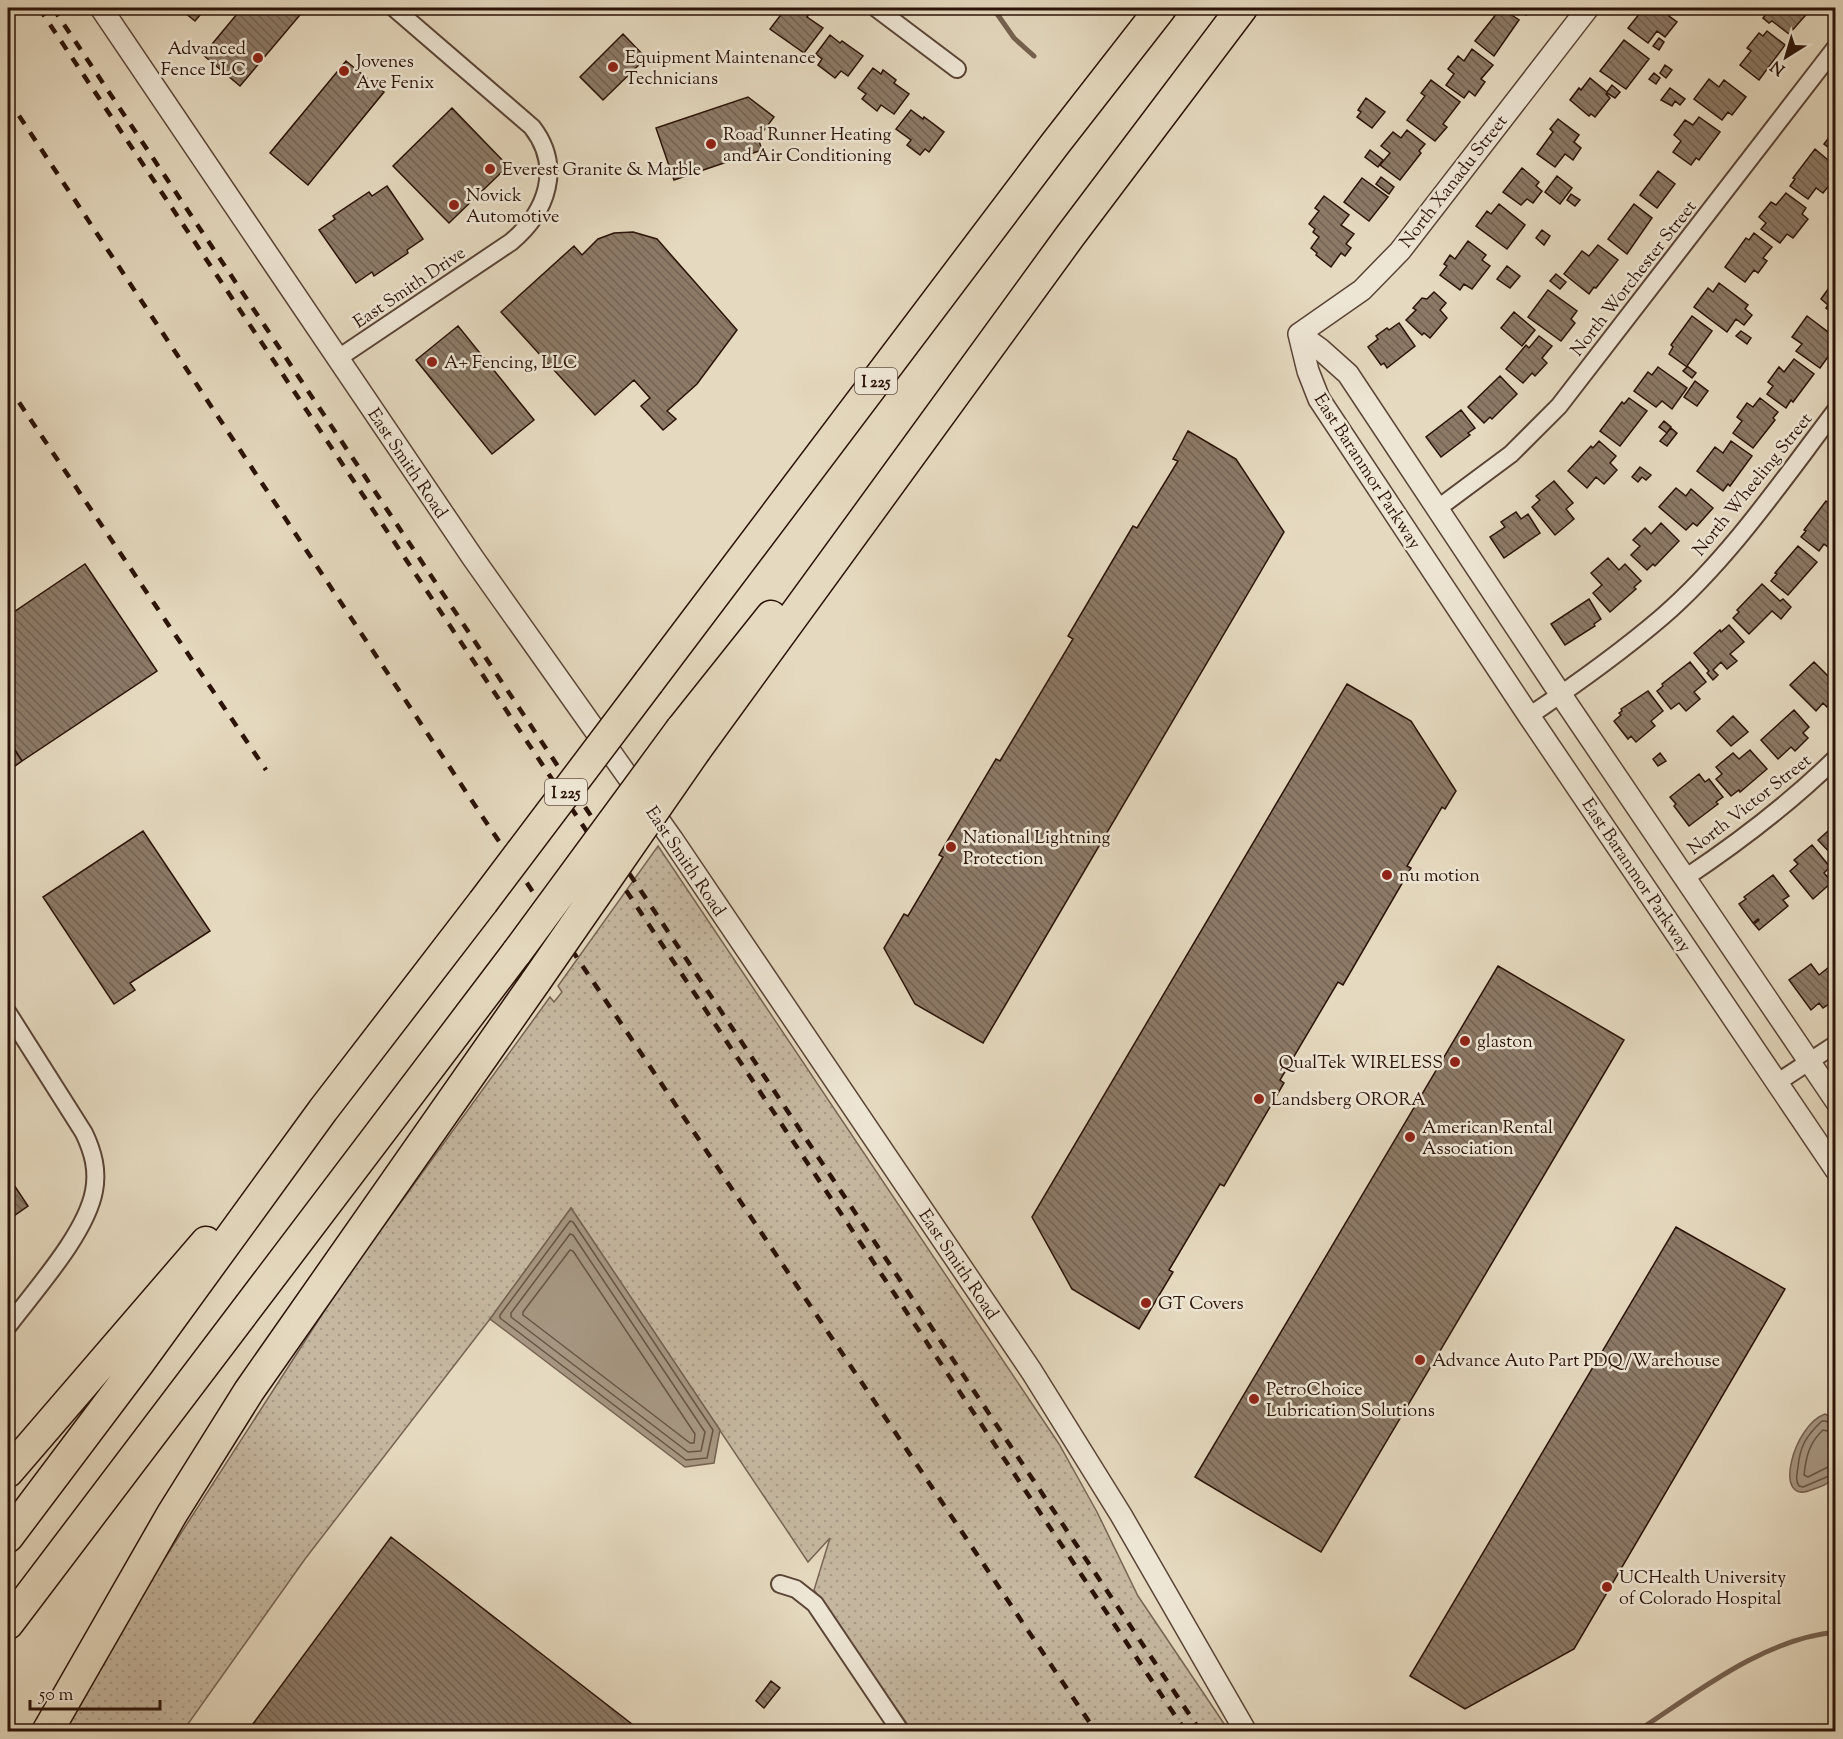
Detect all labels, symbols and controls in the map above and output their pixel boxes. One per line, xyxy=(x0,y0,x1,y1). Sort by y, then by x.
north arrow xyxy=(1756,27,1816,87)
place label: Advanced Fence LLC xyxy=(161,37,246,84)
place label: Equipment Maintenance Technicians xyxy=(625,46,816,93)
place label: Jovenes Ave Fenix xyxy=(355,50,435,97)
marker: Advanced Fence LLC xyxy=(251,51,265,65)
text: N xyxy=(1766,54,1791,80)
marker: Equipment Maintenance Technicians xyxy=(606,60,620,74)
marker: Jovenes Ave Fenix xyxy=(337,64,351,78)
street label: North Xanadu Street xyxy=(1394,110,1515,254)
place label: Road Runner Heating and Air Conditioning xyxy=(723,123,892,170)
marker: Road Runner Heating and Air Conditioning xyxy=(704,137,718,151)
place label: Everest Granite & Marble xyxy=(502,158,701,184)
marker: Everest Granite & Marble xyxy=(483,162,497,176)
place label: Novick Automotive xyxy=(466,184,559,231)
street label: North Worchester Street xyxy=(1565,196,1704,363)
marker: Novick Automotive xyxy=(447,198,461,212)
street label: East Smith Drive xyxy=(349,241,472,336)
place label: A+ Fencing, LLC xyxy=(444,351,578,377)
marker: A+ Fencing, LLC xyxy=(425,355,439,369)
road number: I 225 xyxy=(855,368,897,394)
street label: East Baranmor Parkway xyxy=(1306,389,1427,555)
street label: East Smith Road xyxy=(360,404,453,524)
street label: North Wheeling Street xyxy=(1687,408,1820,563)
street label: North Victor Street xyxy=(1683,749,1818,862)
road number: I 225 xyxy=(545,779,587,805)
street label: East Baranmor Parkway xyxy=(1574,794,1697,958)
street label: East Smith Road xyxy=(638,802,731,922)
place label: National Lightning Protection xyxy=(963,826,1111,873)
marker: National Lightning Protection xyxy=(944,840,958,854)
place label: nu motion xyxy=(1399,864,1480,890)
marker: nu motion xyxy=(1380,868,1394,882)
place label: glaston xyxy=(1477,1030,1533,1056)
marker: glaston xyxy=(1458,1034,1472,1048)
place label: QualTek WIRELESS xyxy=(1279,1051,1443,1077)
marker: QualTek WIRELESS xyxy=(1448,1055,1462,1069)
place label: Landsberg ORORA xyxy=(1271,1088,1426,1114)
marker: Landsberg ORORA xyxy=(1252,1092,1266,1106)
place label: American Rental Association xyxy=(1422,1116,1553,1163)
marker: American Rental Association xyxy=(1403,1130,1417,1144)
street label: East Smith Road xyxy=(911,1205,1004,1325)
place label: GT Covers xyxy=(1158,1292,1244,1318)
marker: GT Covers xyxy=(1139,1296,1153,1310)
place label: Advance Auto Part PDQ/Warehouse xyxy=(1432,1349,1720,1375)
marker: Advance Auto Part PDQ/Warehouse xyxy=(1413,1353,1427,1367)
place label: PetroChoice Lubrication Solutions xyxy=(1266,1378,1435,1425)
marker: PetroChoice Lubrication Solutions xyxy=(1247,1392,1261,1406)
place label: UCHealth University of Colorado Hospital xyxy=(1619,1566,1786,1613)
marker: UCHealth University of Colorado Hospital xyxy=(1600,1580,1614,1594)
scale bar xyxy=(30,1673,160,1711)
text: 50 m xyxy=(38,1683,74,1709)

